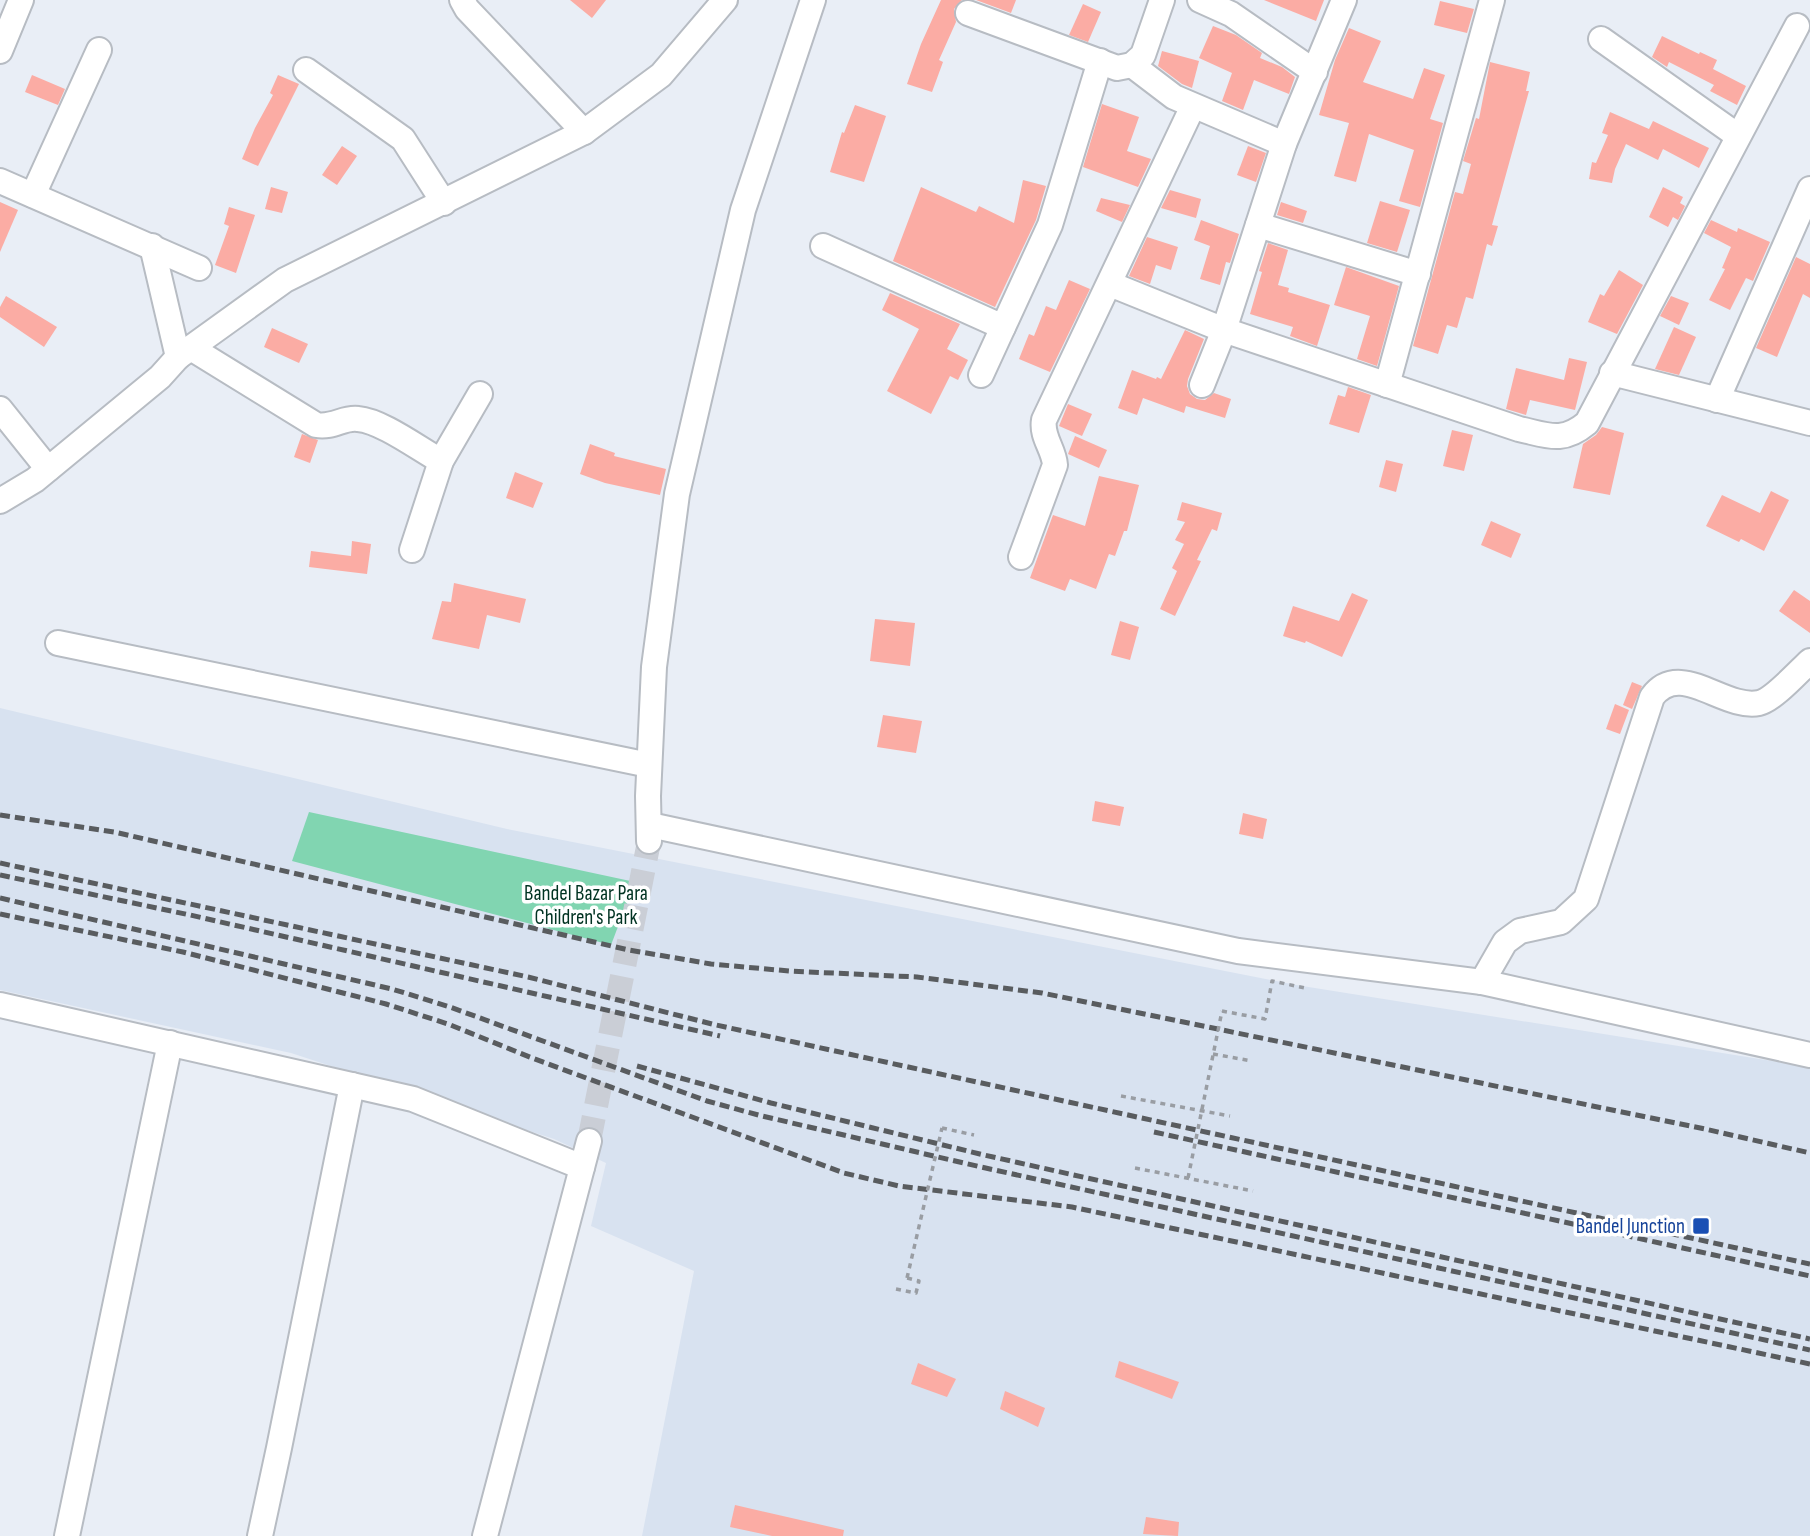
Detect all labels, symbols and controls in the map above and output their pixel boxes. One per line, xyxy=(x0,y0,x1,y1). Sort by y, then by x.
park label: Bandel Bazar Para Children's Park xyxy=(524,881,648,930)
place label: Bandel Junction xyxy=(1576,1214,1685,1239)
marker: Bandel Junction xyxy=(1691,1216,1711,1236)

